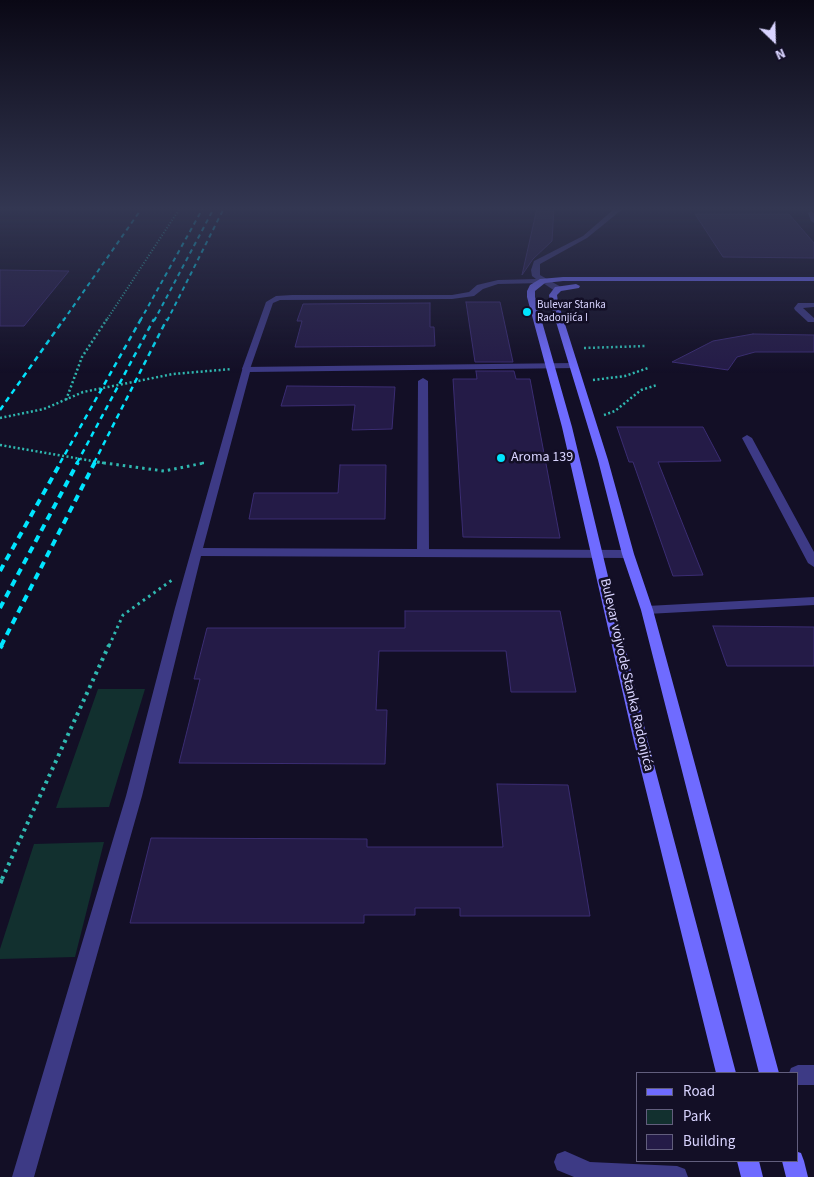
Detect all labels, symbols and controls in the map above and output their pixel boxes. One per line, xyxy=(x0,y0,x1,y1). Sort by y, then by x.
north arrow xyxy=(749,15,799,65)
text: N xyxy=(772,43,788,65)
place label: Bulevar Stanka Radonjića I xyxy=(537,299,606,325)
marker: Bulevar Stanka Radonjića I xyxy=(521,306,533,318)
place label: Aroma 139 xyxy=(511,450,573,466)
marker: Aroma 139 xyxy=(495,452,507,464)
street label: Bulevar vojvode Stanka Radonjića xyxy=(596,577,656,773)
legend xyxy=(636,1072,799,1162)
text: Road xyxy=(683,1081,715,1102)
text: Park xyxy=(683,1106,711,1127)
text: Building xyxy=(683,1131,735,1152)

